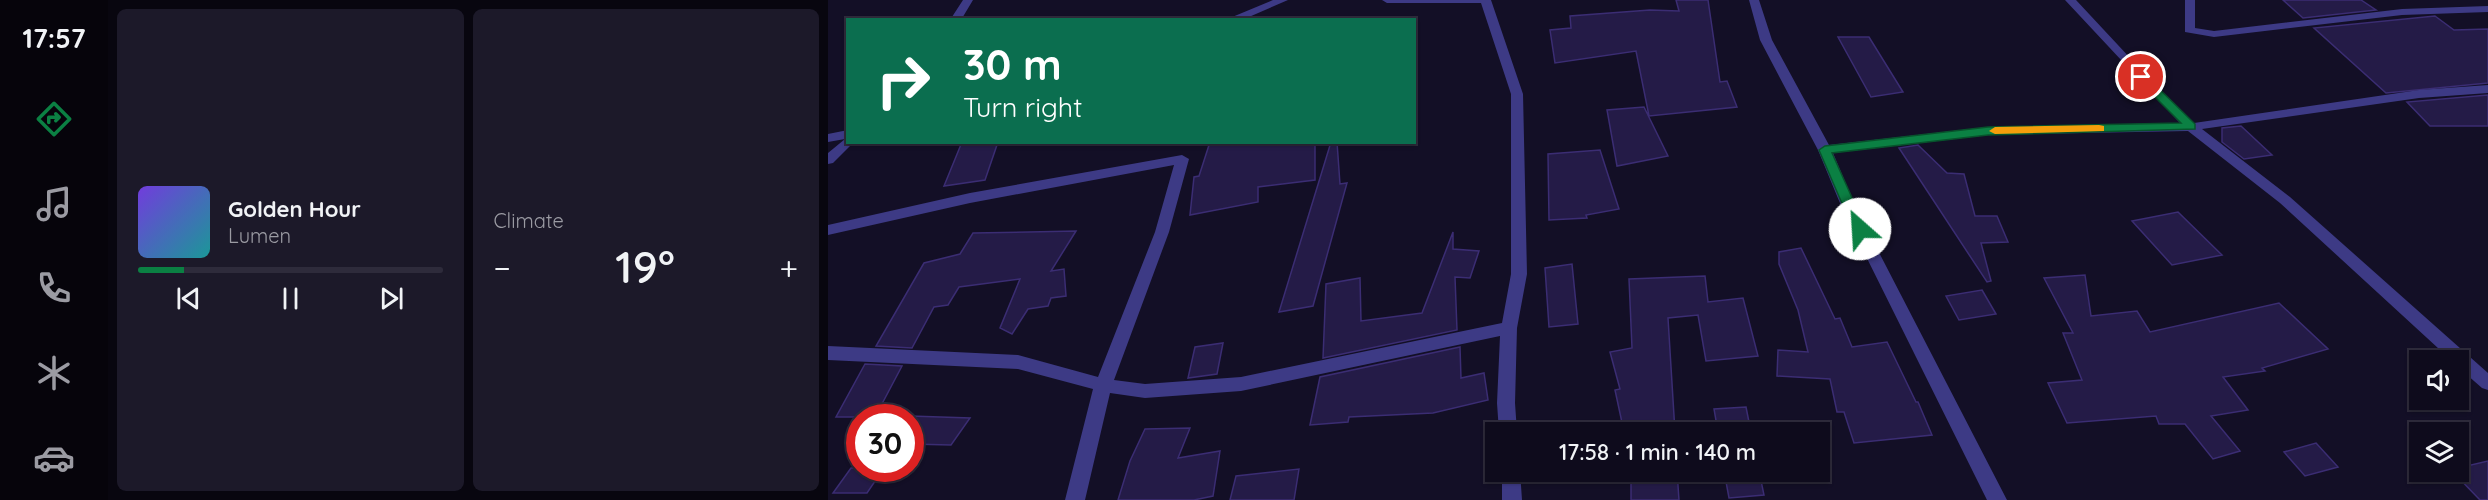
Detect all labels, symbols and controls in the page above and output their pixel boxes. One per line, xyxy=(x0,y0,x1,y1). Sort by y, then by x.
text: 17:57 xyxy=(22,21,86,55)
text: 30 m xyxy=(963,38,1062,91)
icon: right xyxy=(864,42,942,120)
pin xyxy=(2115,51,2166,102)
icon: arrive xyxy=(2124,60,2157,93)
text: Turn right xyxy=(963,90,1082,124)
icon: directions xyxy=(33,98,75,140)
icon: music xyxy=(33,183,75,225)
text: Golden Hour xyxy=(228,195,361,223)
position arrow xyxy=(1828,197,1892,261)
text: Climate xyxy=(494,208,564,233)
text: Lumen xyxy=(228,223,291,248)
text: 19° xyxy=(615,238,675,294)
text: − xyxy=(494,247,511,288)
text: + xyxy=(779,247,798,288)
icon: phone xyxy=(33,267,75,309)
icon: previous xyxy=(172,282,205,315)
icon: pause xyxy=(274,282,307,315)
icon: next xyxy=(375,282,408,315)
map controls xyxy=(2409,350,2469,482)
button: sound xyxy=(2409,350,2469,410)
icon: climate xyxy=(33,352,75,394)
speed limit sign: 30 xyxy=(846,404,924,482)
button: layers xyxy=(2409,422,2469,482)
icon: car xyxy=(33,437,75,479)
text: 17:58 · 1 min · 140 m xyxy=(1559,438,1756,466)

